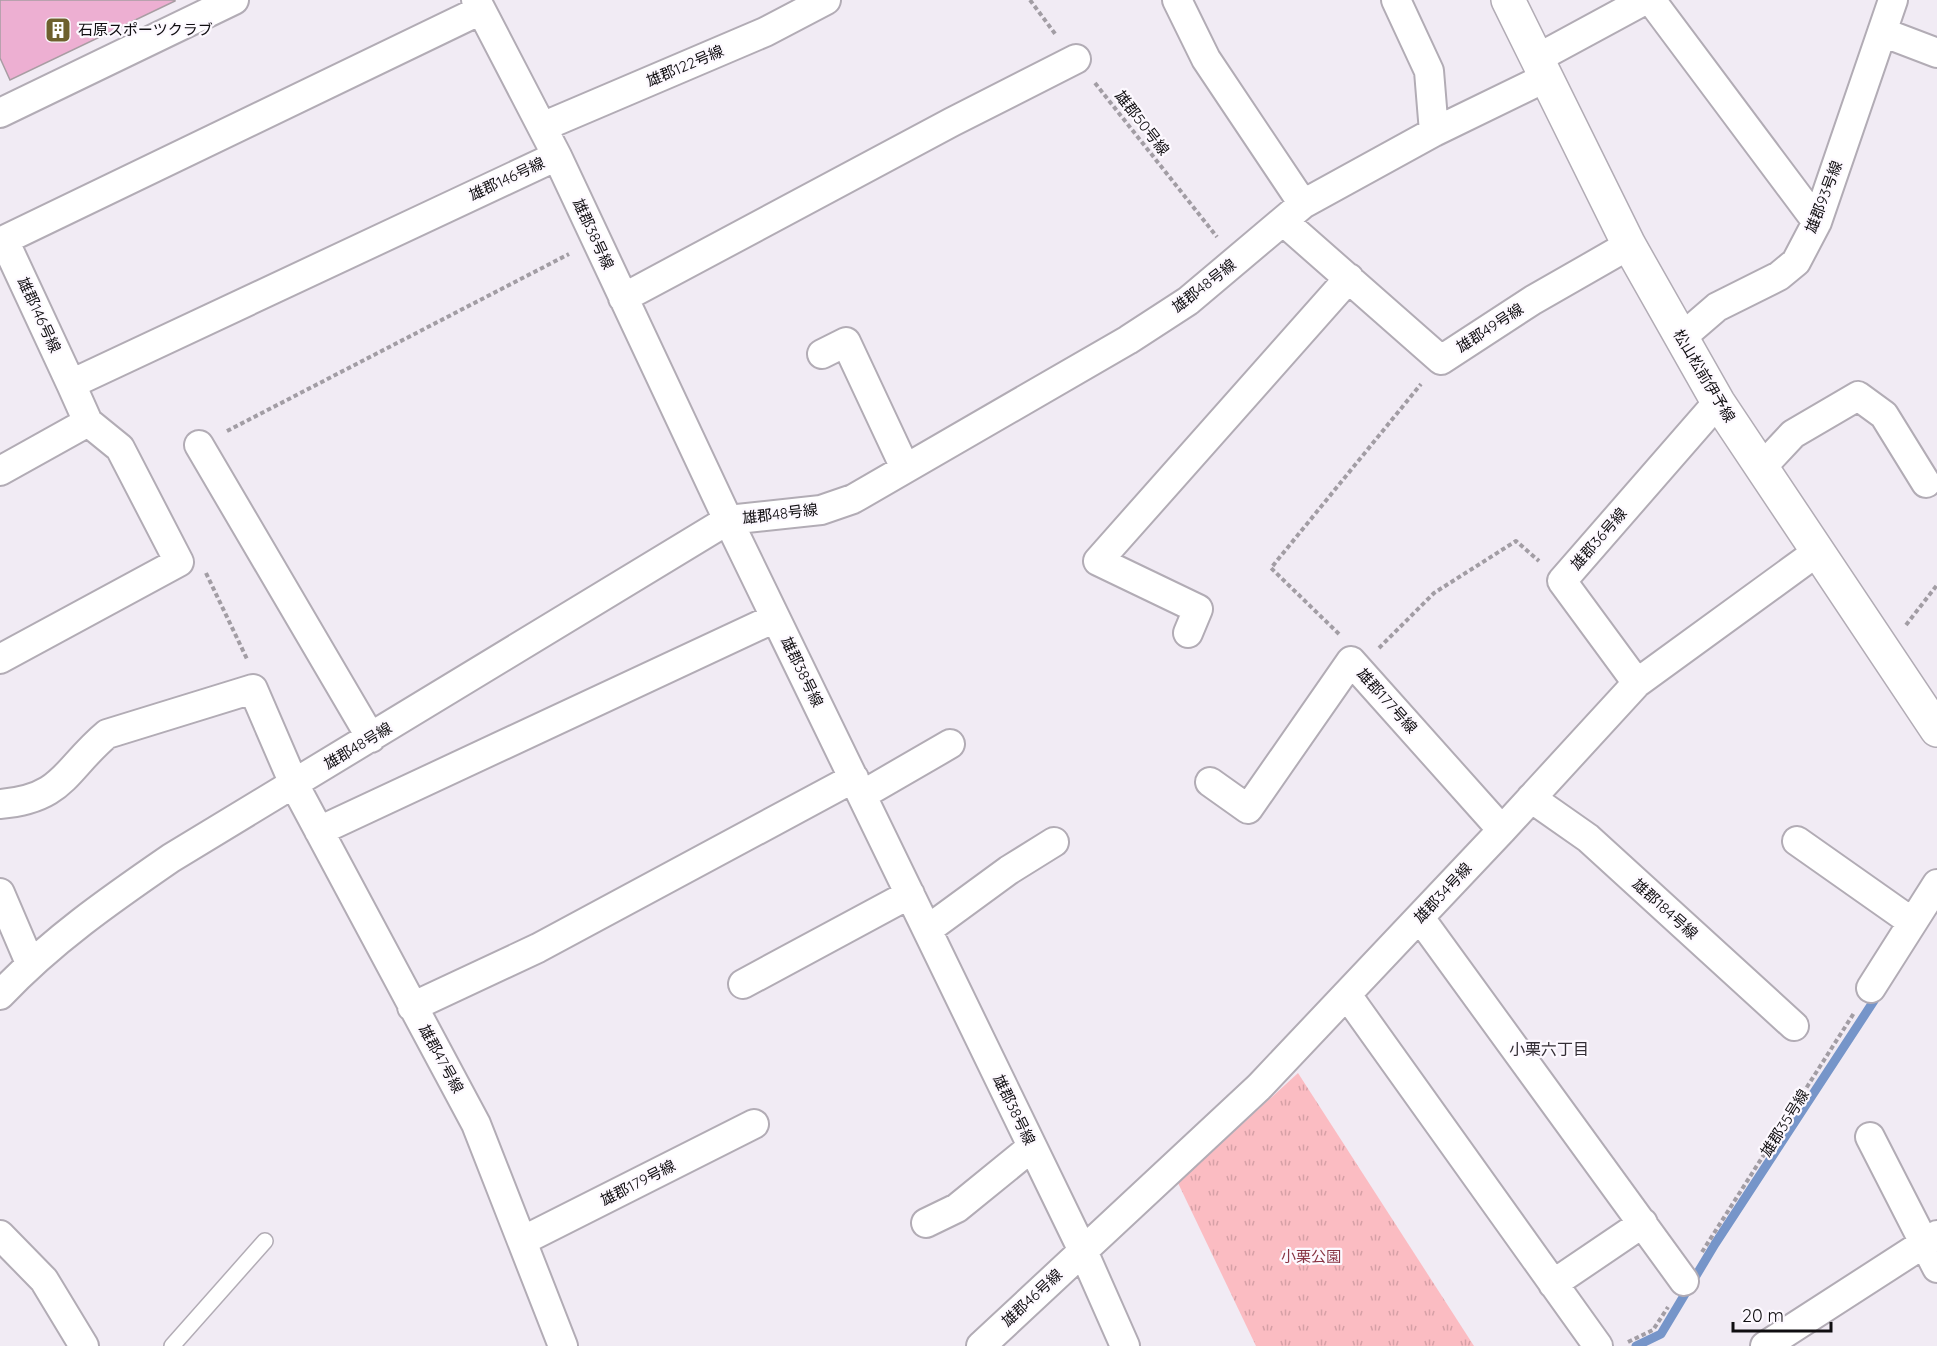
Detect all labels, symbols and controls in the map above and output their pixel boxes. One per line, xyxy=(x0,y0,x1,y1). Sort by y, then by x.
building icon: 石原スポーツクラブ xyxy=(43,15,73,45)
place label: 石原スポーツクラブ xyxy=(78,20,213,39)
street label: 雄郡122号線 xyxy=(643,41,726,90)
street label: 雄郡50号線 xyxy=(1111,86,1174,159)
street label: 雄郡146号線 xyxy=(466,153,548,204)
street label: 雄郡93号線 xyxy=(1801,158,1846,236)
street label: 雄郡38号線 xyxy=(569,195,618,272)
street label: 雄郡48号線 xyxy=(1168,255,1239,316)
street label: 雄郡146号線 xyxy=(14,274,65,356)
street label: 雄郡49号線 xyxy=(1453,299,1527,356)
street label: 松山松前伊予線 xyxy=(1669,326,1740,426)
street label: 雄郡48号線 xyxy=(741,499,819,528)
street label: 雄郡36号線 xyxy=(1567,504,1631,574)
street label: 雄郡38号線 xyxy=(777,633,828,710)
street label: 雄郡177号線 xyxy=(1353,664,1422,737)
street label: 雄郡48号線 xyxy=(320,718,395,773)
street label: 雄郡34号線 xyxy=(1410,858,1475,927)
street label: 雄郡184号線 xyxy=(1629,874,1702,943)
street label: 雄郡47号線 xyxy=(415,1021,468,1096)
district label: 小栗六丁目 xyxy=(1509,1039,1589,1059)
street label: 雄郡38号線 xyxy=(989,1071,1040,1148)
street label: 雄郡35号線 xyxy=(1756,1085,1813,1160)
street label: 雄郡179号線 xyxy=(597,1156,678,1210)
park label: 小栗公園 xyxy=(1281,1247,1341,1266)
street label: 雄郡46号線 xyxy=(997,1265,1066,1330)
scale bar xyxy=(1733,1295,1830,1333)
text: 20 m xyxy=(1742,1304,1784,1327)

